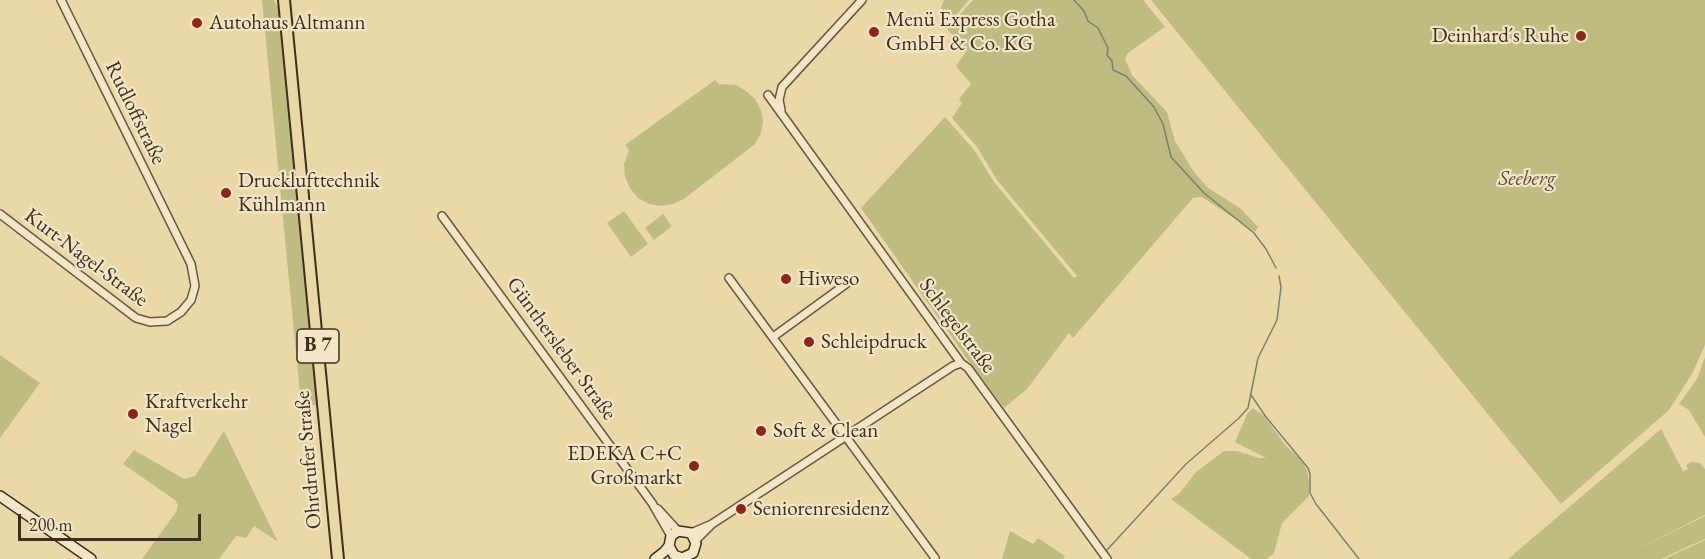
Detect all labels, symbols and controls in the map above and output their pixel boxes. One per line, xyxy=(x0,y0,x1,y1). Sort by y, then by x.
place label: Menü Express Gotha GmbH & Co. KG xyxy=(886,7,1055,57)
place label: Autohaus Altmann xyxy=(209,10,366,36)
marker: Autohaus Altmann xyxy=(190,16,204,30)
place label: Deinhard´s Ruhe xyxy=(1432,23,1569,49)
marker: Menü Express Gotha GmbH & Co. KG xyxy=(867,25,881,39)
marker: Deinhard´s Ruhe xyxy=(1574,29,1588,43)
street label: Rudloffstraße xyxy=(99,57,171,169)
park label: Seeberg xyxy=(1499,166,1555,192)
place label: Drucklufttechnik Kühlmann xyxy=(238,168,380,218)
marker: Drucklufttechnik Kühlmann xyxy=(219,186,233,200)
street label: Kurt-Nagel-Straße xyxy=(19,203,153,313)
place label: Hiweso xyxy=(798,266,859,292)
street label: Günthersleber Straße xyxy=(501,272,621,426)
marker: Hiweso xyxy=(779,272,793,286)
street label: Schlegelstraße xyxy=(913,274,1001,378)
road number: B 7 xyxy=(297,329,339,363)
place label: Schleipdruck xyxy=(821,329,927,355)
marker: Schleipdruck xyxy=(802,335,816,349)
place label: Kraftverkehr Nagel xyxy=(145,389,248,439)
street label: Ohrdrufer Straße xyxy=(290,390,328,530)
marker: Kraftverkehr Nagel xyxy=(126,407,140,421)
place label: Soft & Clean xyxy=(773,418,878,444)
marker: Soft & Clean xyxy=(754,424,768,438)
place label: EDEKA C+C Großmarkt xyxy=(567,441,682,491)
marker: EDEKA C+C Großmarkt xyxy=(687,459,701,473)
place label: Seniorenresidenz xyxy=(753,496,889,522)
scale bar xyxy=(21,502,204,540)
marker: Seniorenresidenz xyxy=(734,502,748,516)
text: 200 m xyxy=(29,513,73,536)

